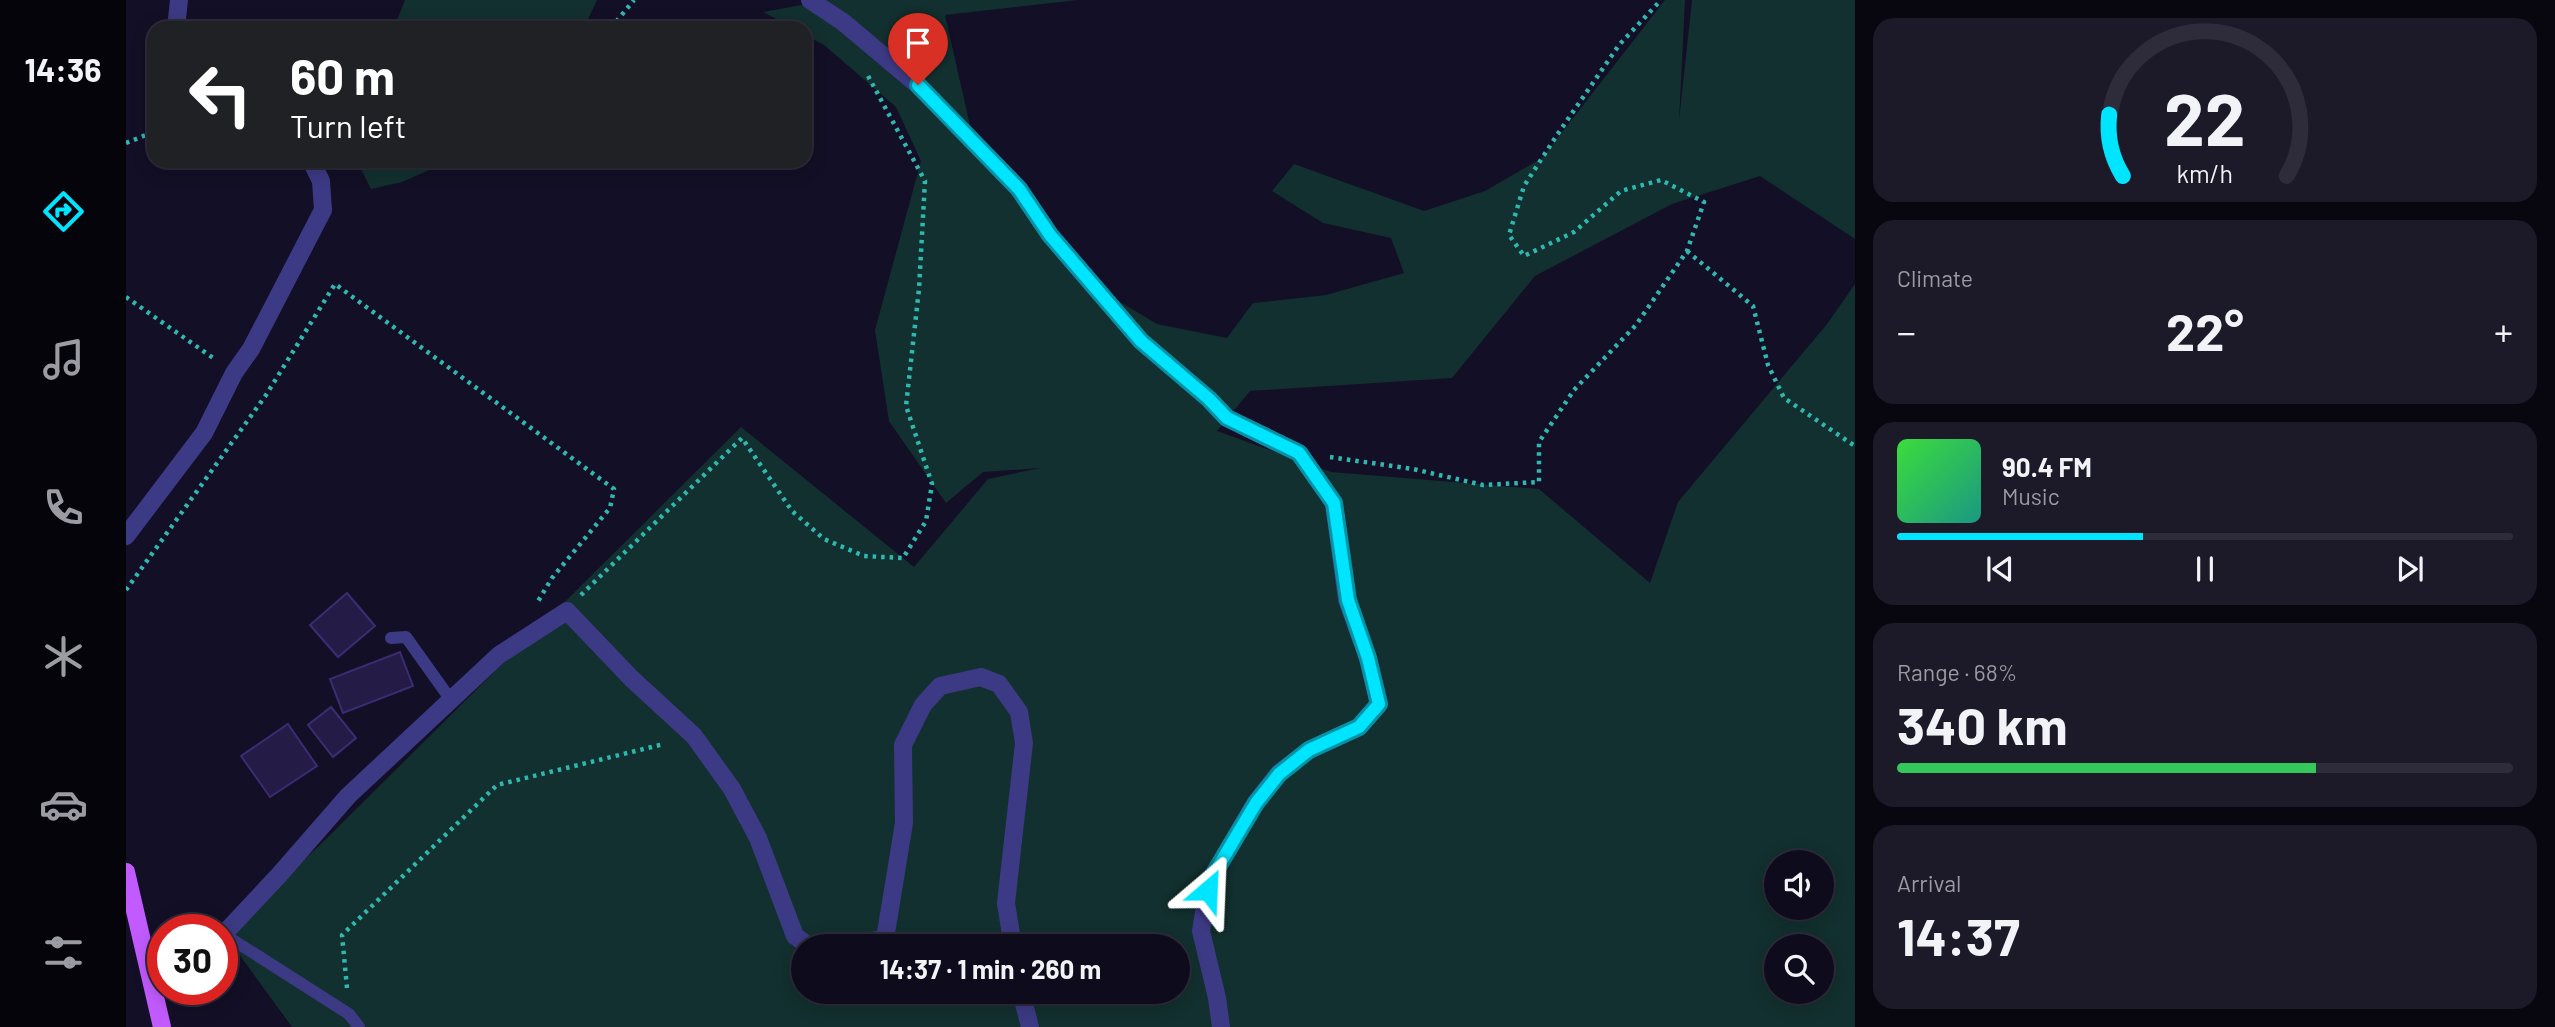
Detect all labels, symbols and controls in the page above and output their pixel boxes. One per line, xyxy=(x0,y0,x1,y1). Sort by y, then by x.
pin xyxy=(888,13,948,85)
icon: arrive xyxy=(899,24,937,62)
text: 60 m xyxy=(290,46,395,105)
icon: left xyxy=(175,49,266,140)
text: 14:36 xyxy=(25,50,101,88)
text: 22 xyxy=(2164,73,2246,161)
text: Turn left xyxy=(290,106,407,144)
text: km/h xyxy=(2177,158,2233,188)
icon: directions xyxy=(39,187,88,236)
text: Climate xyxy=(1897,264,1973,292)
text: 22° xyxy=(2166,299,2244,361)
text: − xyxy=(1897,308,1916,354)
text: + xyxy=(2494,308,2513,354)
icon: music xyxy=(39,335,88,384)
text: 90.4 FM xyxy=(2002,451,2092,482)
text: Music xyxy=(2002,482,2060,510)
icon: phone xyxy=(39,483,88,532)
icon: previous xyxy=(1981,550,2019,588)
icon: pause xyxy=(2186,550,2224,588)
icon: next xyxy=(2391,550,2429,588)
icon: climate xyxy=(39,632,88,681)
text: Range · 68% xyxy=(1897,658,2017,686)
text: 340 km xyxy=(1897,693,2068,755)
icon: car xyxy=(39,780,88,829)
map controls xyxy=(1764,850,1834,1004)
button: sound xyxy=(1764,850,1834,920)
position arrow xyxy=(1171,853,1245,927)
text: Arrival xyxy=(1897,869,1961,897)
text: 14:37 xyxy=(1897,904,2020,966)
speed limit sign: 30 xyxy=(147,914,238,1005)
icon: filters xyxy=(39,928,88,977)
button: search xyxy=(1764,934,1834,1004)
text: 14:37 · 1 min · 260 m xyxy=(880,953,1101,984)

